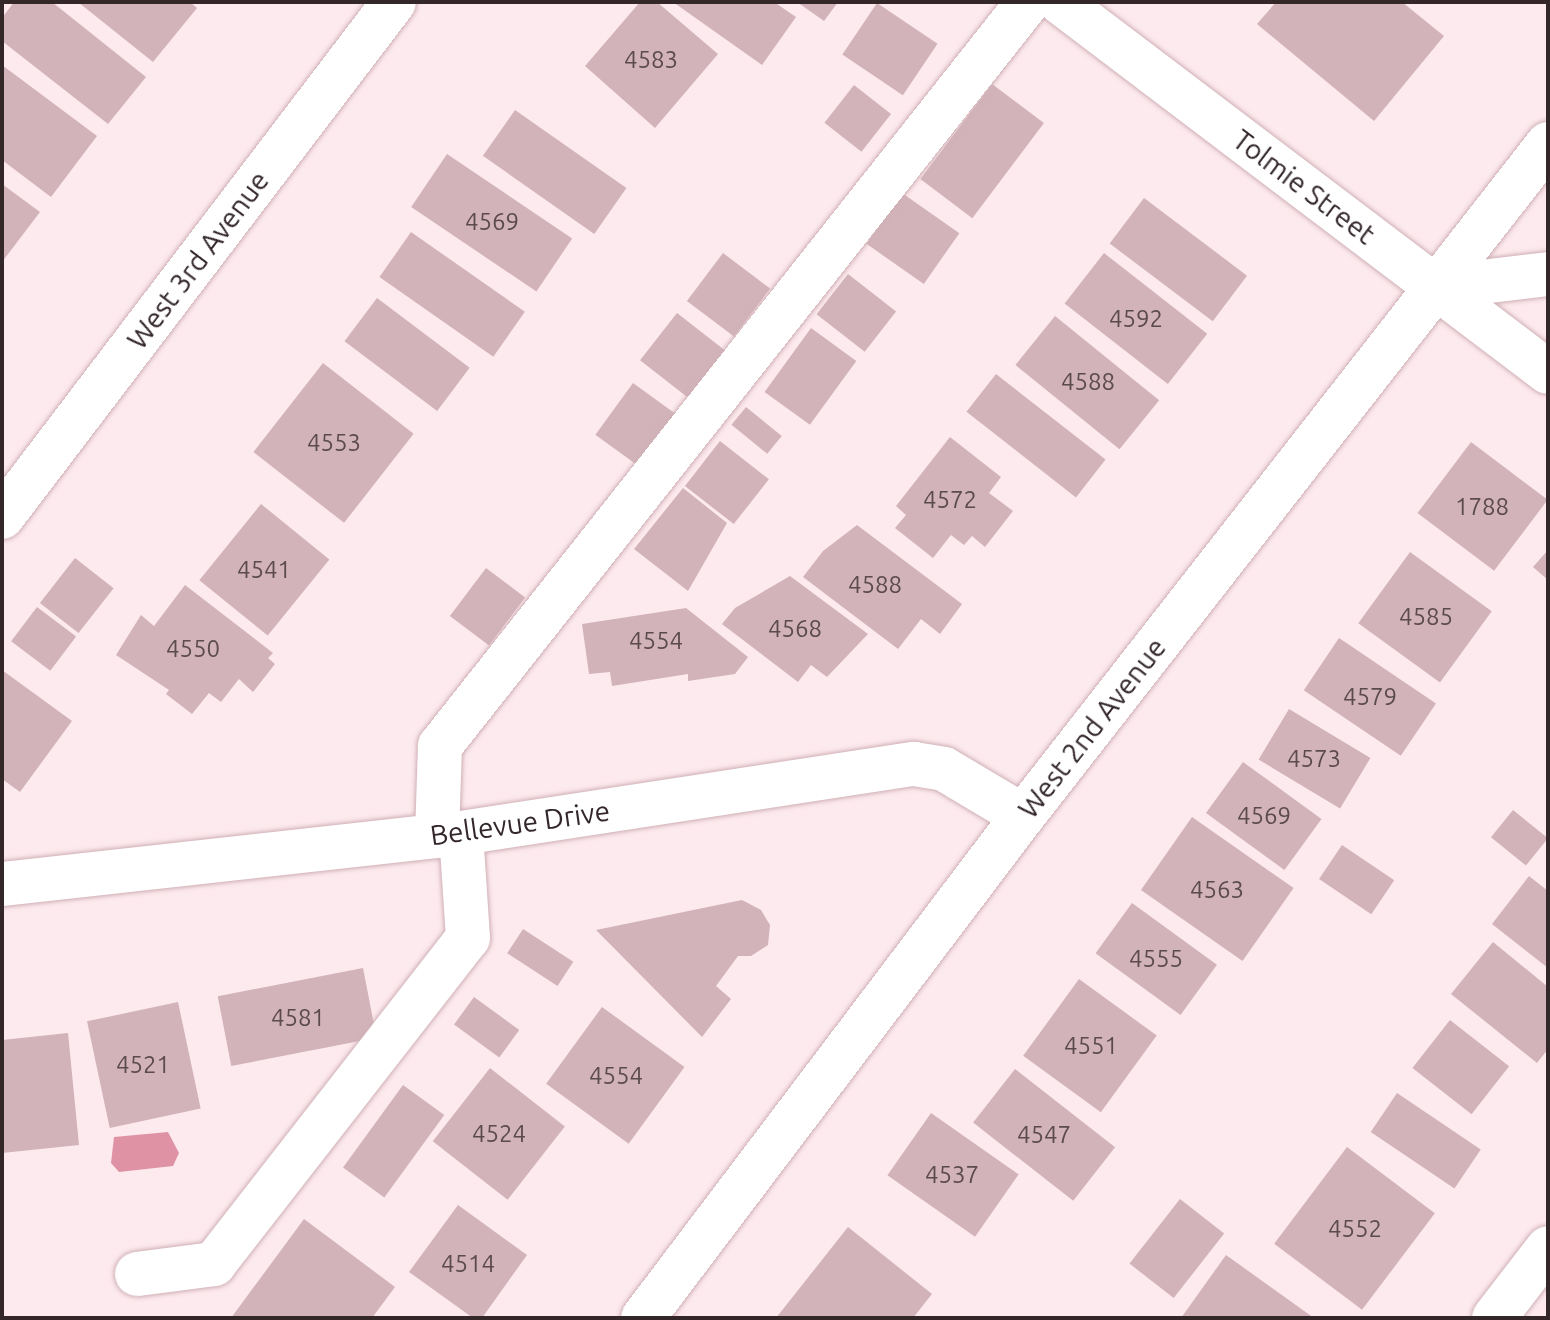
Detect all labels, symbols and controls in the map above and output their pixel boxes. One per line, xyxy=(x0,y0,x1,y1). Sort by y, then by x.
house number: 4583 xyxy=(624,46,678,74)
street label: Tolmie Street xyxy=(1226,123,1382,251)
street label: West 3rd Avenue xyxy=(120,164,276,356)
house number: 4569 xyxy=(465,208,519,236)
house number: 4592 xyxy=(1109,305,1163,333)
house number: 4588 xyxy=(1061,368,1115,396)
house number: 4553 xyxy=(307,429,361,457)
house number: 4572 xyxy=(923,486,977,514)
house number: 1788 xyxy=(1455,493,1509,521)
house number: 4541 xyxy=(237,556,291,584)
house number: 4588 xyxy=(848,571,902,599)
house number: 4585 xyxy=(1399,603,1453,631)
house number: 4568 xyxy=(768,615,822,643)
house number: 4554 xyxy=(629,627,683,655)
street label: West 2nd Avenue xyxy=(1011,631,1173,825)
house number: 4550 xyxy=(166,635,220,663)
house number: 4579 xyxy=(1343,683,1397,711)
house number: 4573 xyxy=(1287,745,1341,773)
street label: Bellevue Drive xyxy=(428,794,612,852)
house number: 4569 xyxy=(1237,802,1291,830)
house number: 4563 xyxy=(1190,876,1244,904)
house number: 4555 xyxy=(1129,945,1183,973)
house number: 4581 xyxy=(271,1004,325,1032)
house number: 4551 xyxy=(1064,1032,1118,1060)
house number: 4521 xyxy=(116,1051,170,1079)
house number: 4554 xyxy=(589,1062,643,1090)
house number: 4524 xyxy=(472,1120,526,1148)
house number: 4547 xyxy=(1017,1121,1071,1149)
house number: 4537 xyxy=(925,1161,979,1189)
house number: 4552 xyxy=(1328,1215,1382,1243)
house number: 4514 xyxy=(441,1250,495,1278)

